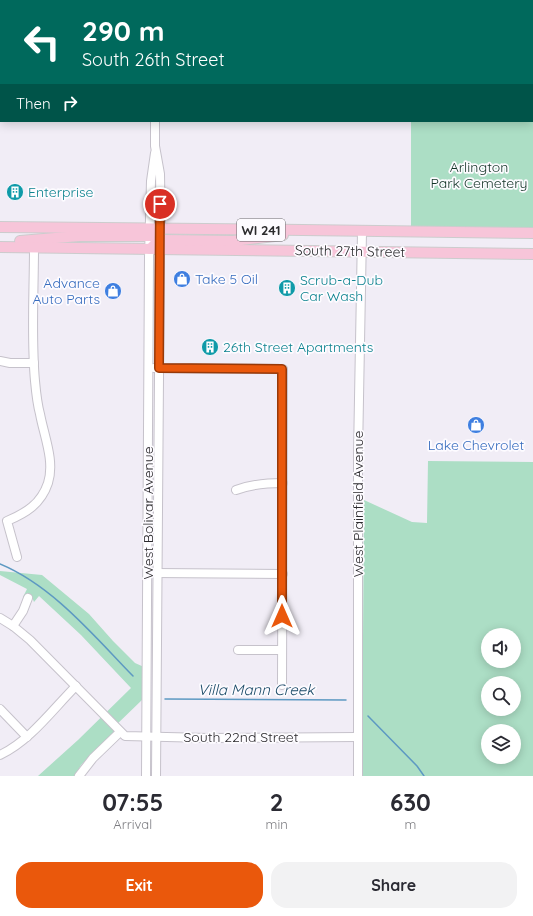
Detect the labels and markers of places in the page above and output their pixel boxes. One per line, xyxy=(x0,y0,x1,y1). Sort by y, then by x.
building icon: Enterprise xyxy=(5,182,25,202)
place label: Enterprise xyxy=(28,183,93,201)
pin xyxy=(143,187,177,221)
shop icon: Take 5 Oil xyxy=(172,269,192,289)
place label: Take 5 Oil xyxy=(195,270,258,288)
place label: Scrub-a-Dub Car Wash xyxy=(300,271,383,305)
place label: Advance Auto Parts xyxy=(32,274,100,308)
building icon: Scrub-a-Dub Car Wash xyxy=(277,278,297,298)
shop icon: Advance Auto Parts xyxy=(103,281,123,301)
building icon: 26th Street Apartments xyxy=(200,337,220,357)
place label: 26th Street Apartments xyxy=(223,338,373,356)
shop icon: Lake Chevrolet xyxy=(466,415,486,435)
place label: Lake Chevrolet xyxy=(428,436,524,454)

